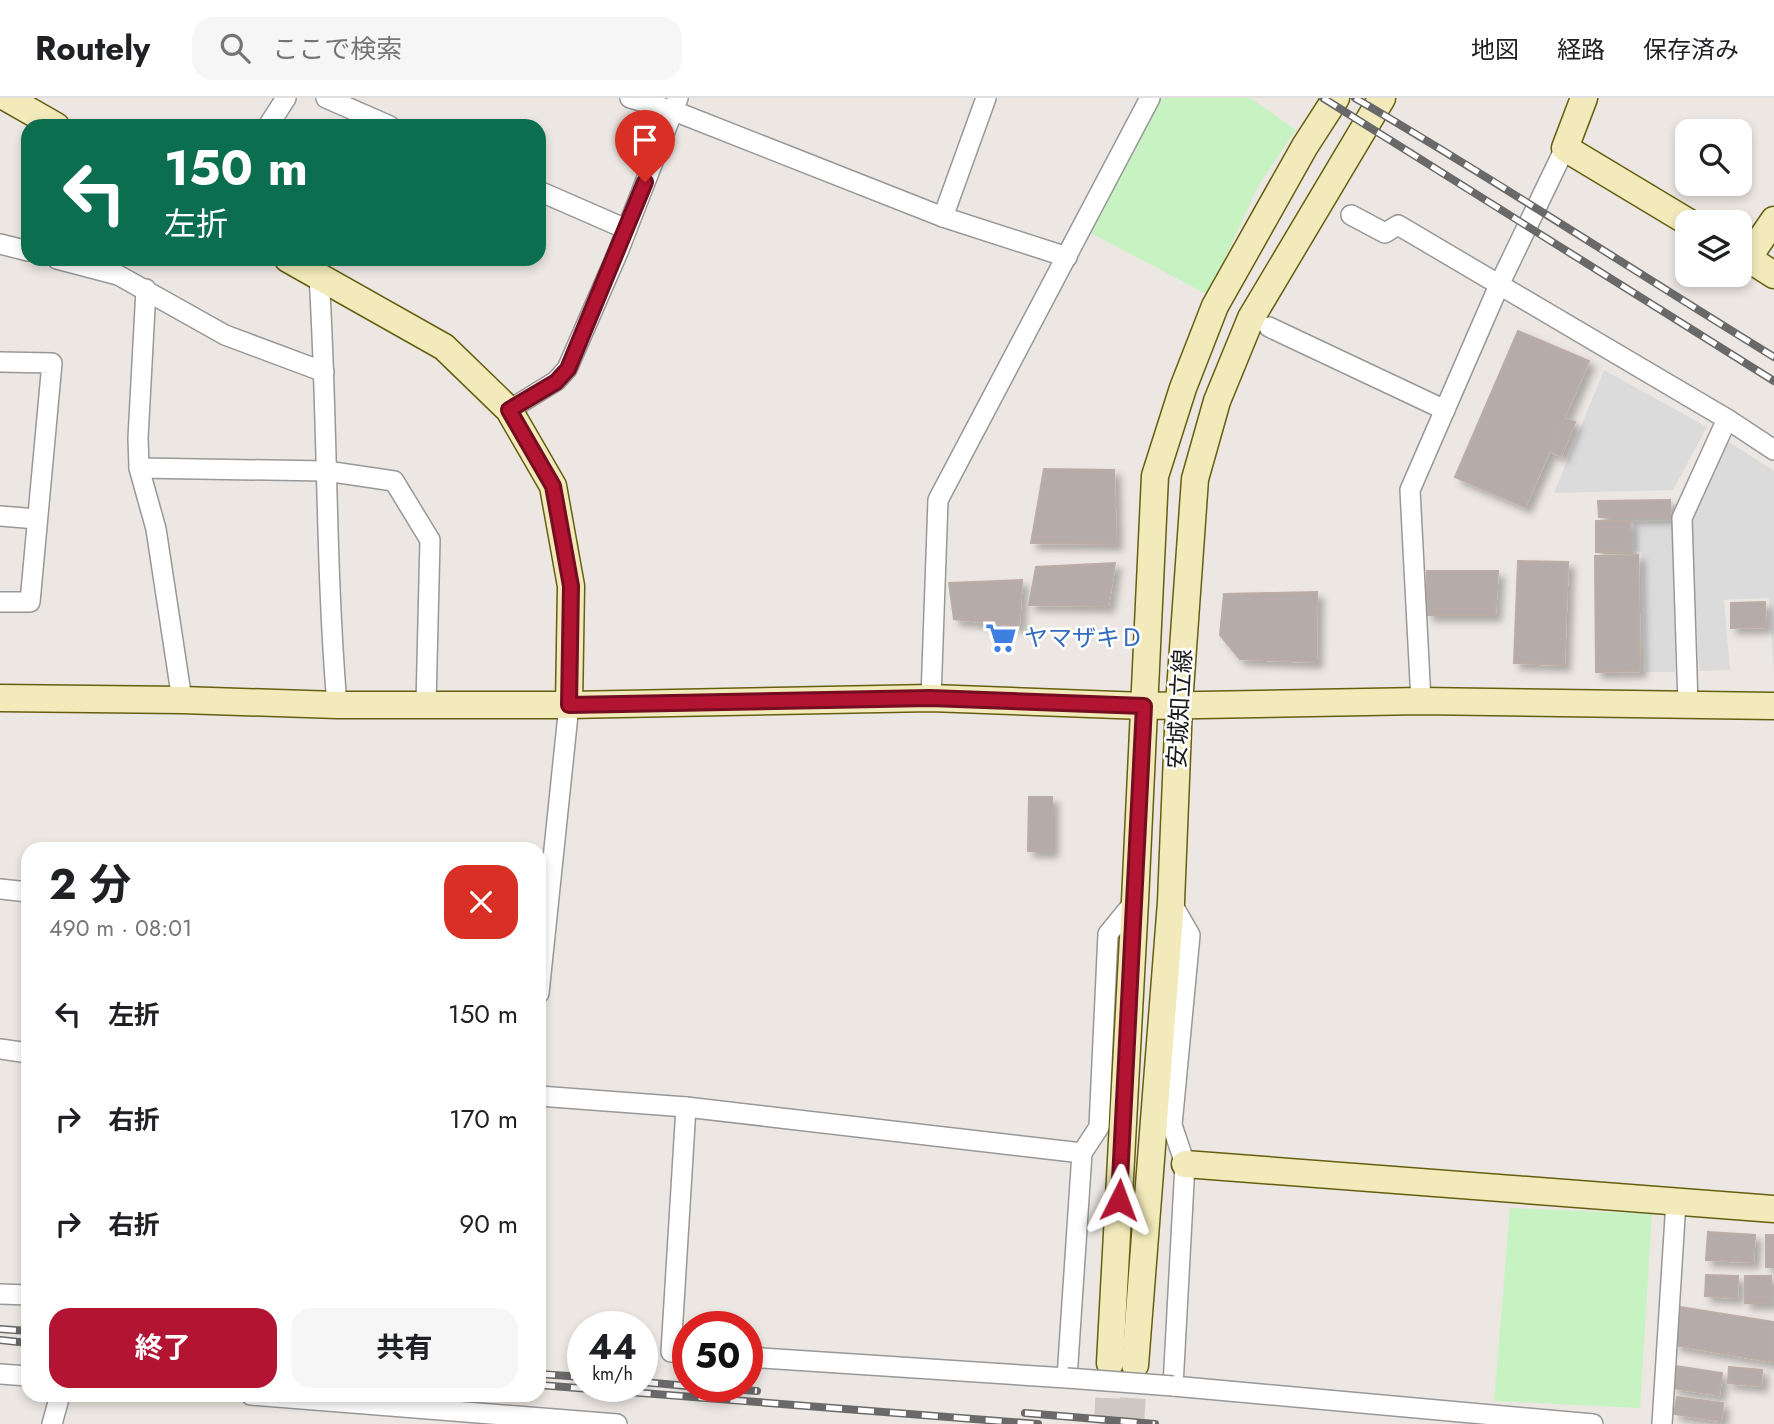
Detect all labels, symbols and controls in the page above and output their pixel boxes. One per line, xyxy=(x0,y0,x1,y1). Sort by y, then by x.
search box xyxy=(192,17,682,80)
text: Routely xyxy=(35,25,150,72)
icon: search xyxy=(216,29,254,67)
text: ここで検索 xyxy=(272,30,402,68)
text: 地図 xyxy=(1471,32,1519,67)
text: 経路 xyxy=(1557,32,1605,67)
text: 保存済み xyxy=(1643,32,1739,67)
pin xyxy=(615,110,675,182)
map controls xyxy=(1675,119,1752,287)
button: search xyxy=(1675,119,1752,196)
icon: arrive xyxy=(626,121,664,159)
text: 150 m xyxy=(164,133,308,203)
icon: left xyxy=(49,147,140,238)
text: 左折 xyxy=(164,201,228,247)
button: layers xyxy=(1675,210,1752,287)
place label: ヤマザキＤ xyxy=(1024,620,1144,655)
supermarket icon: ヤマザキＤ xyxy=(984,621,1018,655)
street label: 安城知立線 xyxy=(1159,648,1200,770)
text: 2 分 xyxy=(49,854,131,915)
button: close xyxy=(444,865,518,939)
text: 490 m · 08:01 xyxy=(49,911,192,945)
icon: left xyxy=(49,995,87,1033)
text: 150 m xyxy=(448,995,518,1033)
text: 左折 xyxy=(108,996,160,1034)
icon: right xyxy=(49,1100,87,1138)
text: 170 m xyxy=(449,1100,518,1138)
text: 右折 xyxy=(108,1101,160,1139)
position arrow xyxy=(1082,1163,1156,1237)
icon: right xyxy=(49,1205,87,1243)
text: 90 m xyxy=(459,1205,518,1243)
text: 右折 xyxy=(108,1206,160,1244)
button: 終了 xyxy=(49,1308,277,1388)
button: 共有 xyxy=(291,1308,518,1388)
speed limit sign: 50 xyxy=(672,1311,763,1402)
text: 44 xyxy=(588,1322,637,1372)
text: km/h xyxy=(592,1361,633,1387)

